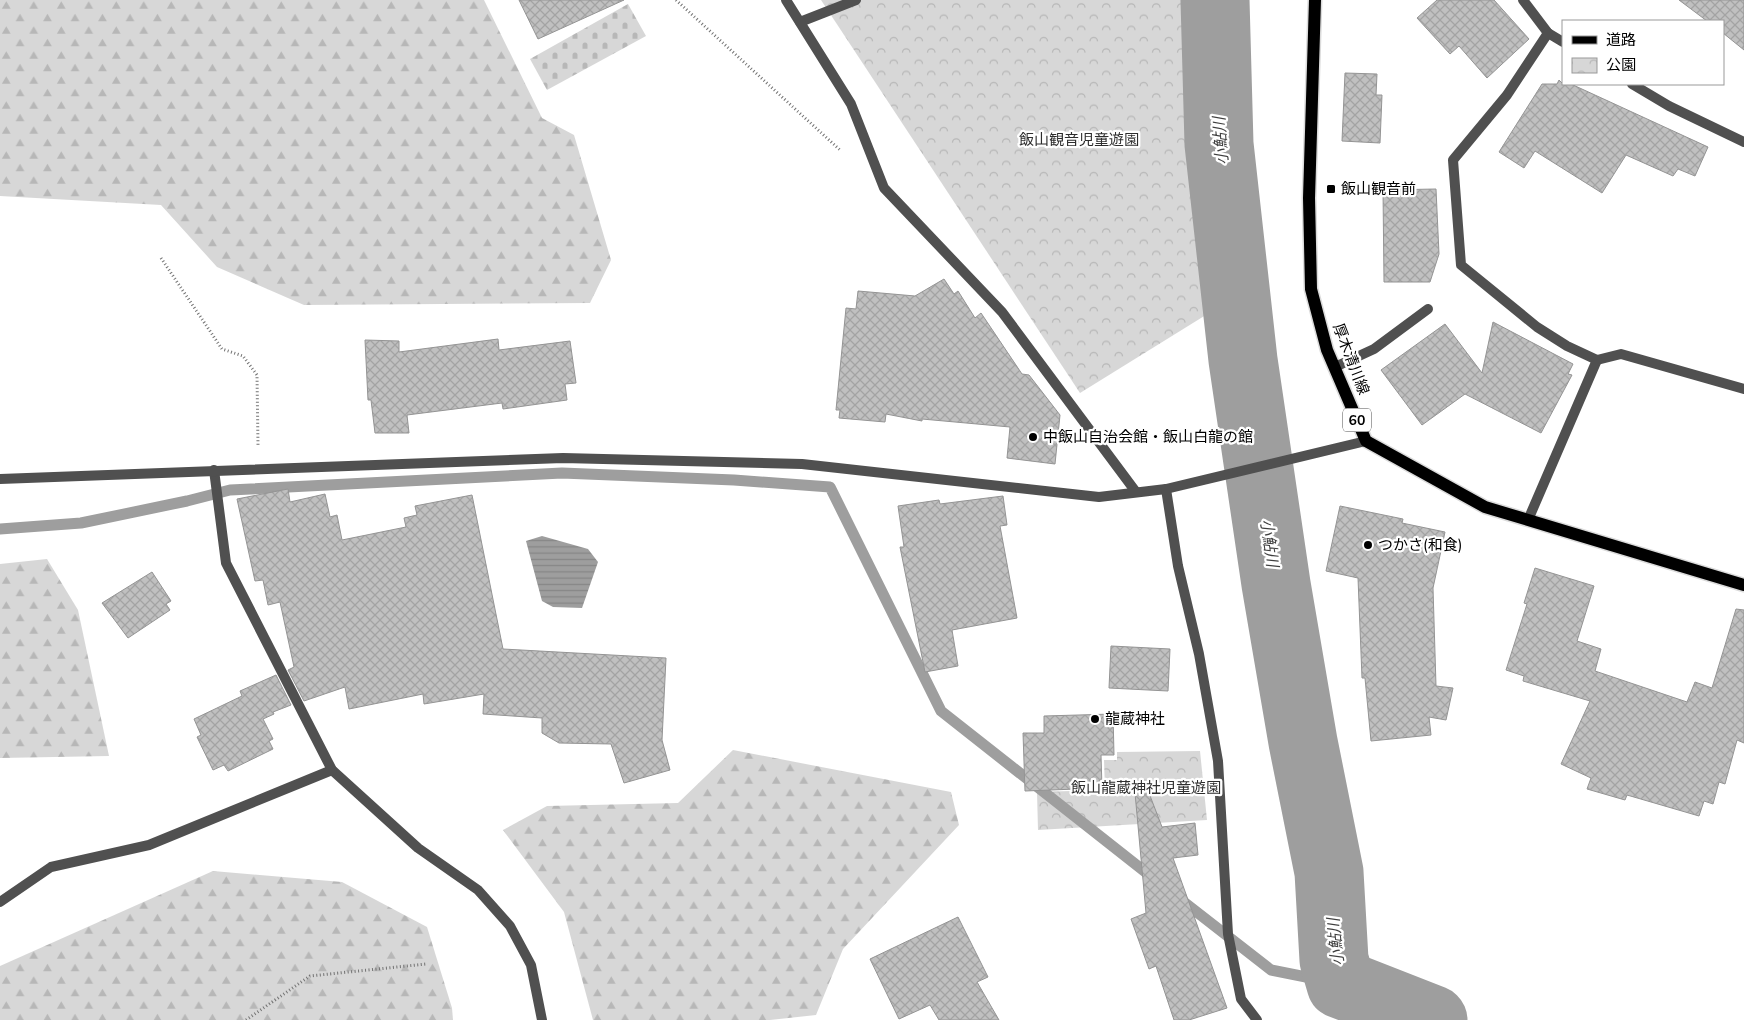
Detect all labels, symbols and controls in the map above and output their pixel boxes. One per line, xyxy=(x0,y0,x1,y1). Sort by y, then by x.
legend xyxy=(1562,20,1724,85)
text: 道路 xyxy=(1606,30,1636,50)
text: 公園 xyxy=(1606,55,1636,75)
water label: 小鮎川 xyxy=(1208,114,1234,166)
park label: 飯山観音児童遊園 xyxy=(1019,130,1139,150)
place label: 飯山観音前 xyxy=(1341,179,1416,199)
marker: 飯山観音前 xyxy=(1325,183,1337,195)
street label: 厚木清川線 xyxy=(1328,320,1374,398)
road number: 60 xyxy=(1343,408,1371,432)
place label: 中飯山自治会館・飯山白龍の館 xyxy=(1043,427,1253,447)
marker: 中飯山自治会館・飯山白龍の館 xyxy=(1027,431,1039,443)
water label: 小鮎川 xyxy=(1255,518,1284,570)
place label: つかさ(和食) xyxy=(1378,535,1463,555)
marker: つかさ(和食) xyxy=(1362,539,1374,551)
place label: 龍蔵神社 xyxy=(1105,709,1165,729)
marker: 龍蔵神社 xyxy=(1089,713,1101,725)
park label: 飯山龍蔵神社児童遊園 xyxy=(1071,778,1221,798)
water label: 小鮎川 xyxy=(1322,915,1349,967)

